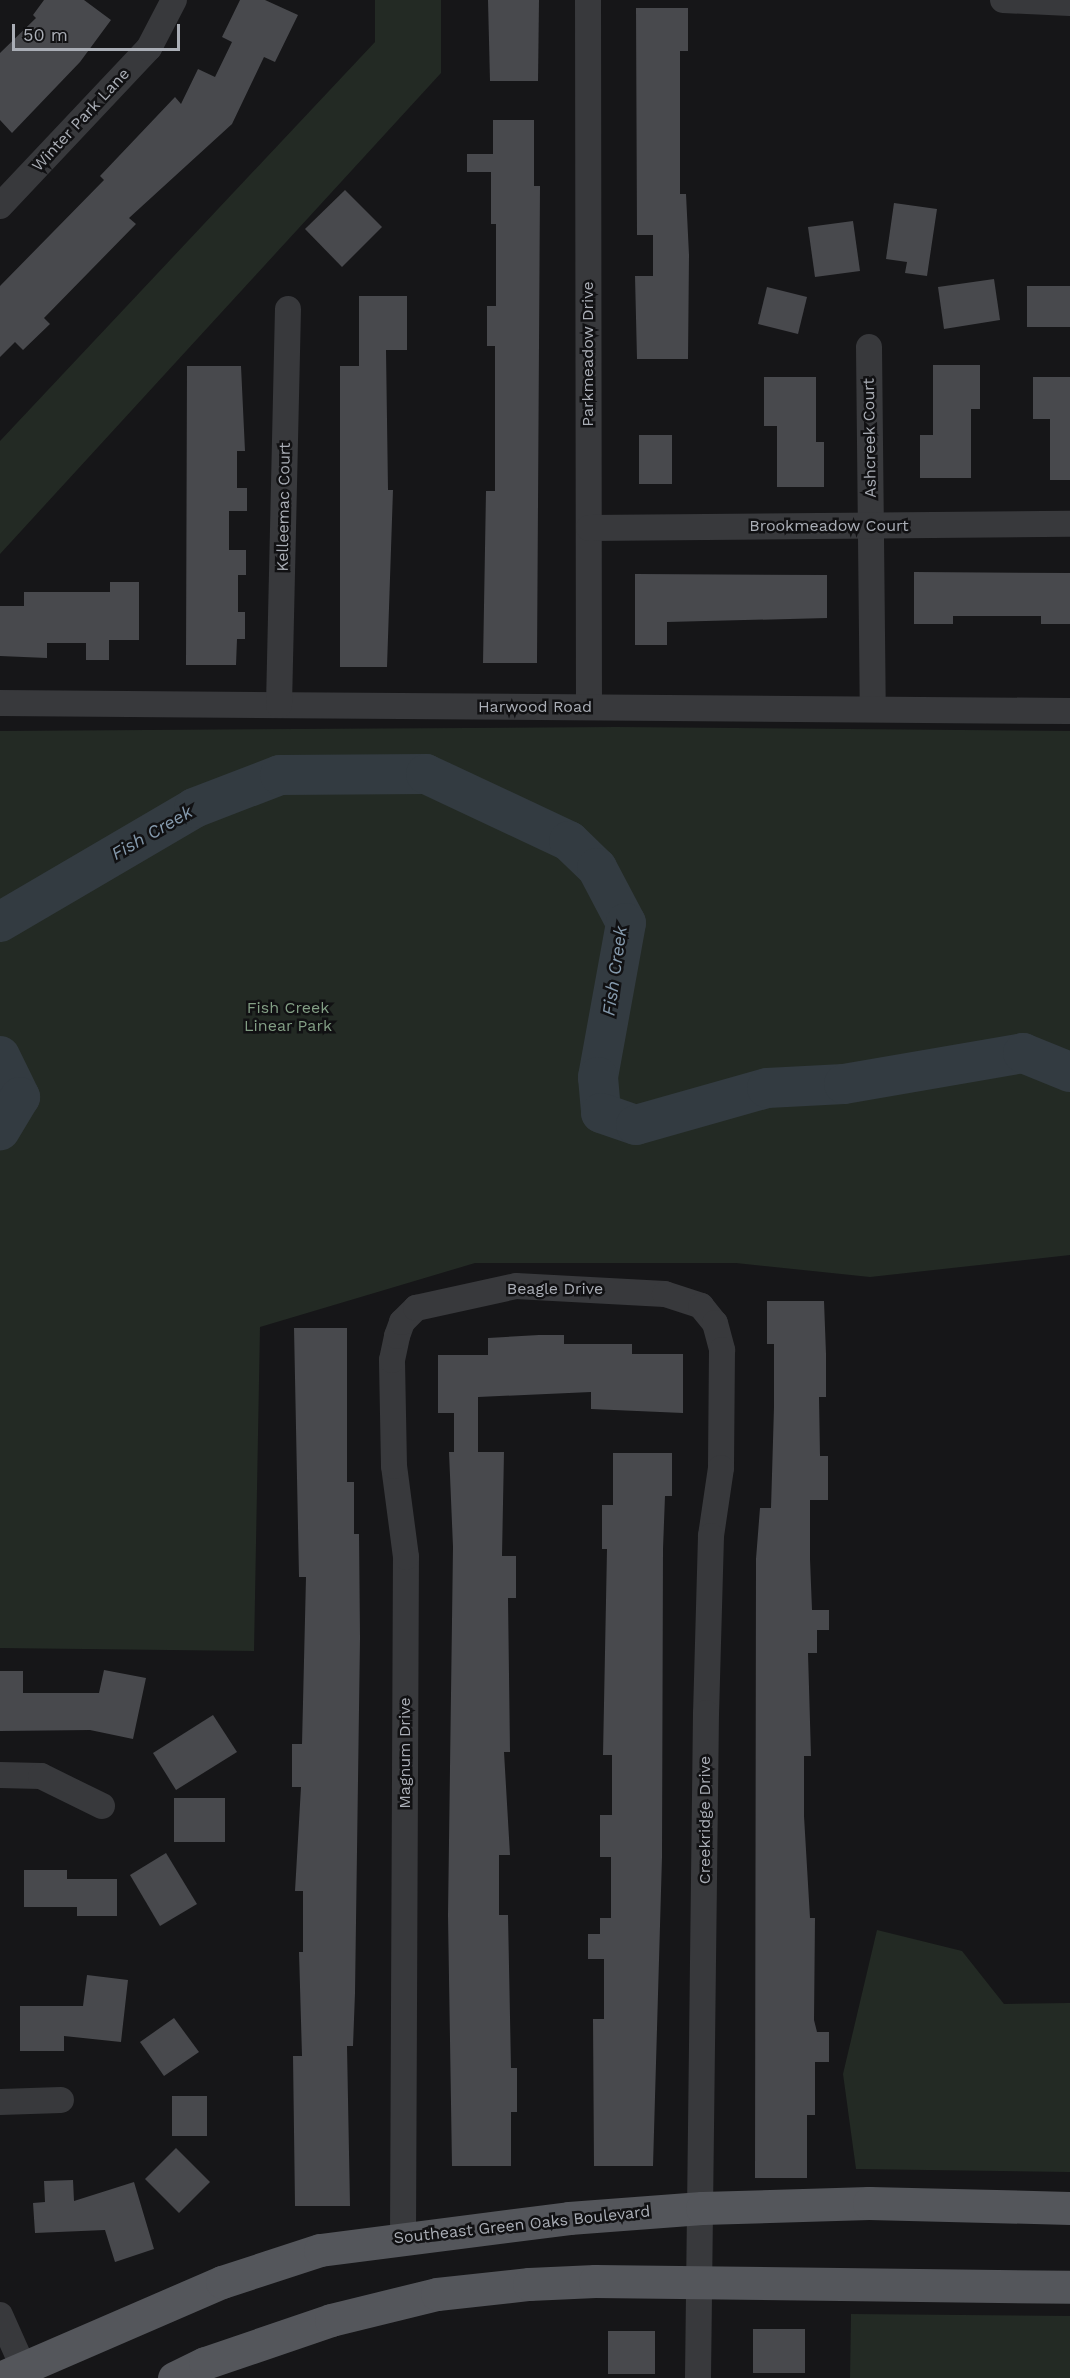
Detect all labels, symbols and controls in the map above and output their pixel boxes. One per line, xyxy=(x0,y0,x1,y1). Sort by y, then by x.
scale bar xyxy=(15,12,183,50)
text: 50 m xyxy=(23,24,68,45)
street label: Winter Park Lane xyxy=(28,64,134,176)
street label: Parkmeadow Drive xyxy=(578,281,598,427)
street label: Ashcreek Court xyxy=(859,378,881,498)
street label: Kelleemac Court xyxy=(273,442,295,572)
street label: Brookmeadow Court xyxy=(749,516,909,536)
street label: Harwood Road xyxy=(478,697,592,717)
water label: Fish Creek xyxy=(107,801,197,865)
water label: Fish Creek xyxy=(598,925,632,1017)
park label: Fish Creek Linear Park xyxy=(244,998,332,1036)
street label: Beagle Drive xyxy=(507,1279,603,1299)
street label: Magnum Drive xyxy=(395,1697,415,1809)
street label: Creekridge Drive xyxy=(695,1756,715,1884)
street label: Southeast Green Oaks Boulevard xyxy=(393,2202,651,2248)

